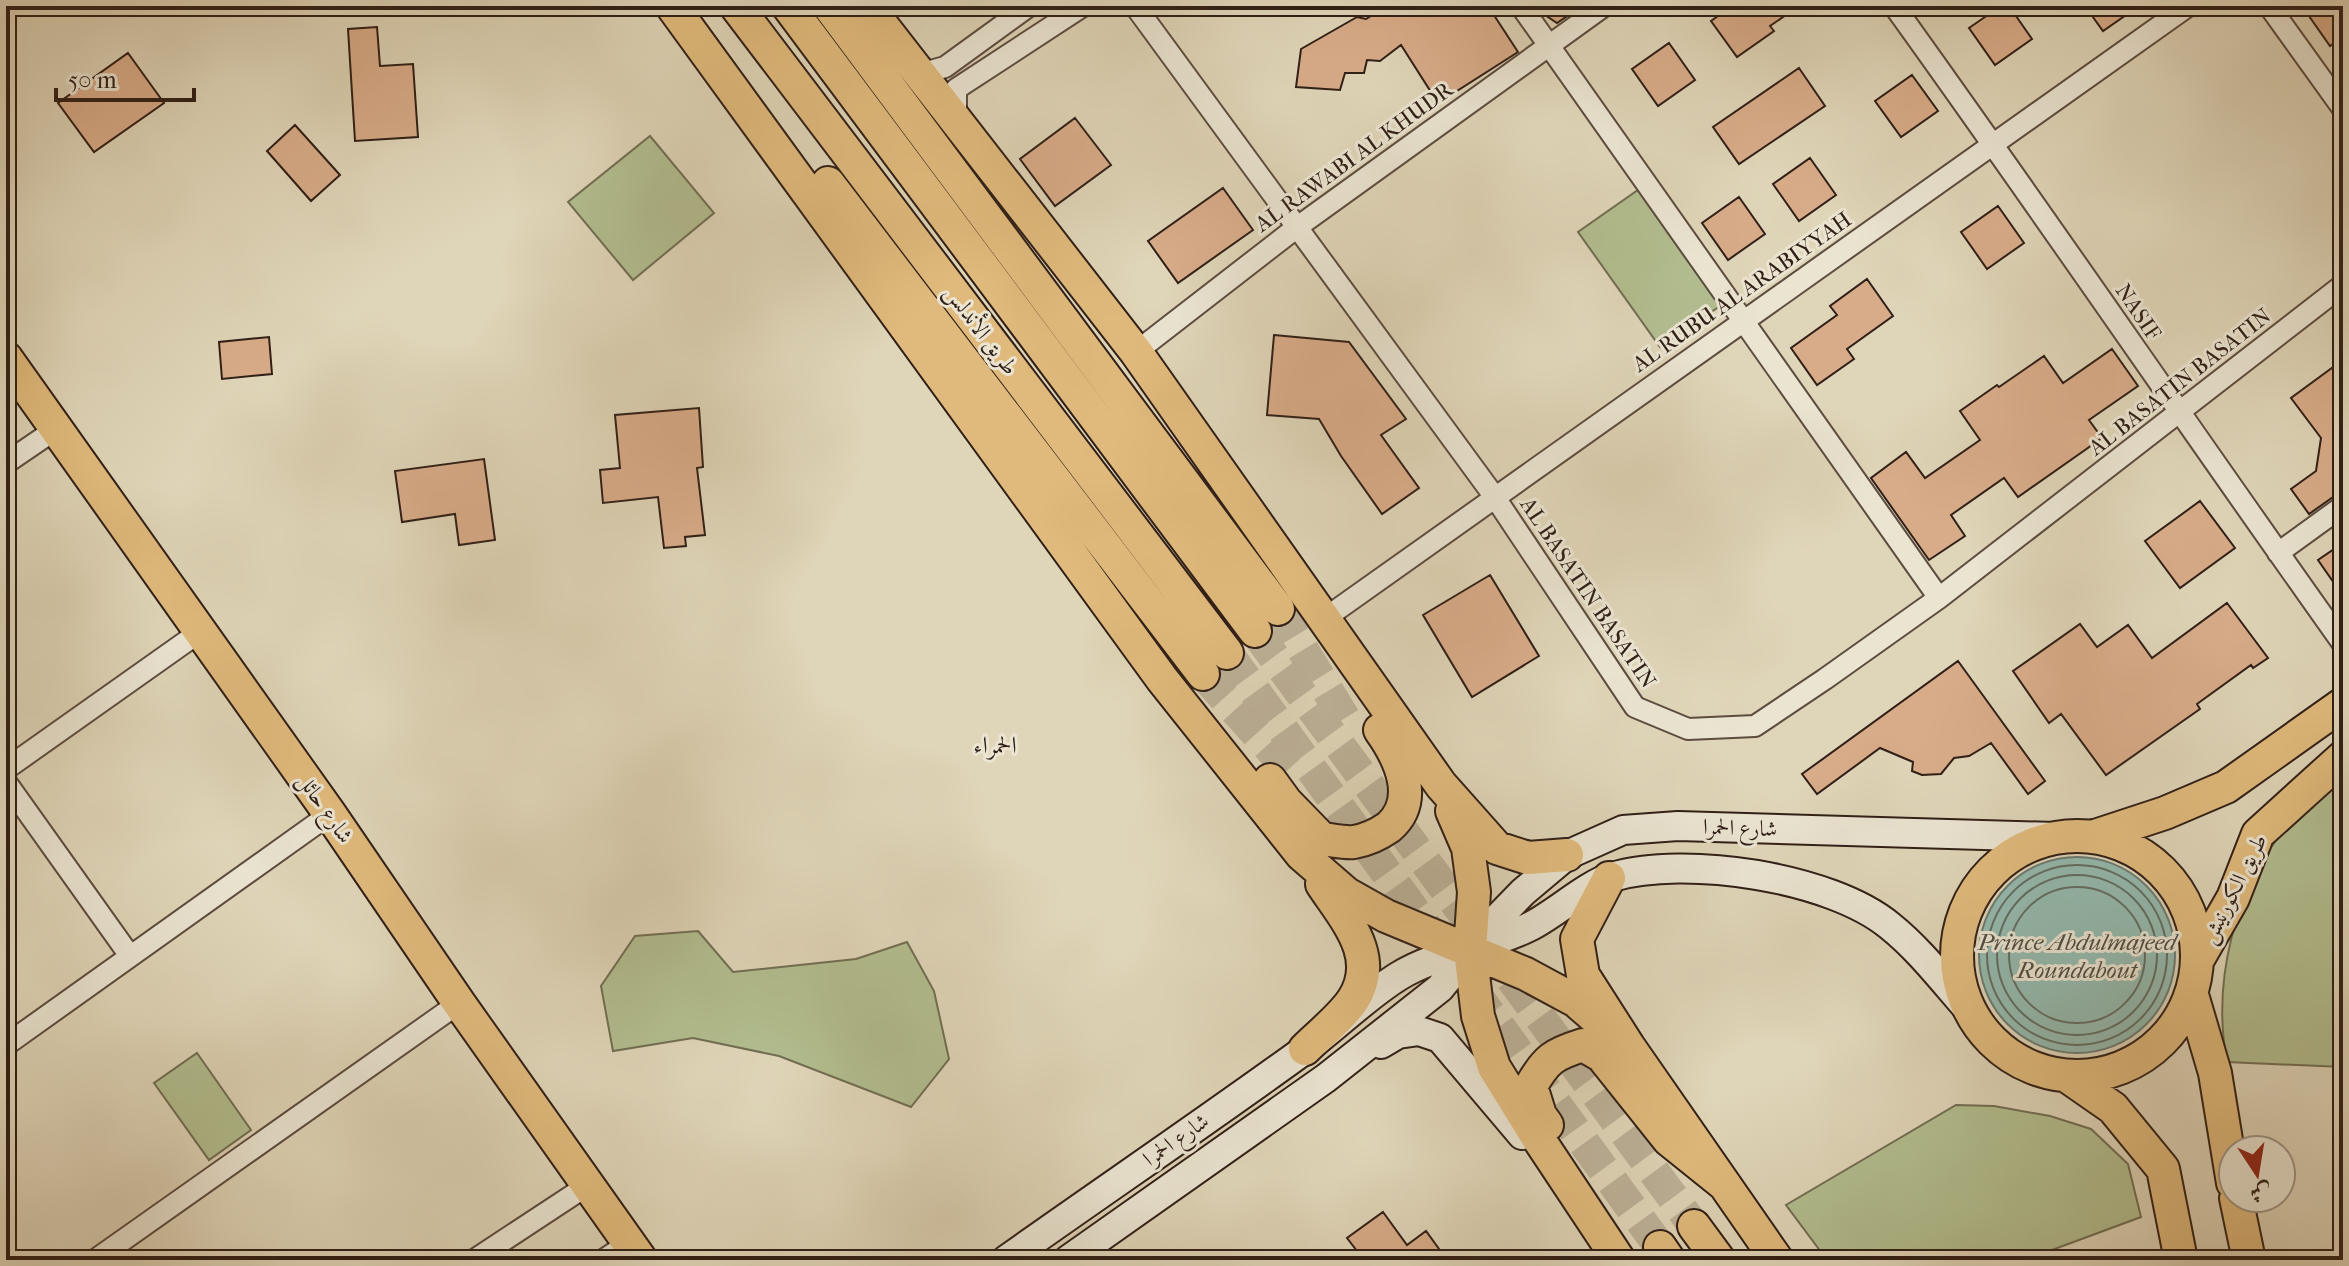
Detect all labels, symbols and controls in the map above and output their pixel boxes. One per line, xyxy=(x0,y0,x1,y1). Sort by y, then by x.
scale bar xyxy=(56,52,194,102)
text: 50 m xyxy=(68,66,117,94)
street label: AL RAWABI AL KHUDR xyxy=(1249,76,1459,238)
street label: AL RUBU AL ARABIYYAH xyxy=(1627,206,1857,378)
street label: طريق الأندلس xyxy=(937,278,1026,381)
street label: NASIF xyxy=(2110,279,2166,345)
street label: AL BASATIN BASATIN xyxy=(2083,302,2277,462)
street label: AL BASATIN BASATIN xyxy=(1514,492,1662,694)
district label: الحمراء xyxy=(973,731,1017,760)
street label: شارع حائل xyxy=(287,768,358,851)
street label: شارع الحمرا xyxy=(1702,814,1778,847)
street label: طريق الكورنيش xyxy=(2195,830,2275,949)
water label: Prince Abdulmajeed Roundabout xyxy=(1977,928,2179,984)
street label: شارع الحمرا xyxy=(1138,1108,1217,1176)
north arrow xyxy=(2217,1134,2297,1214)
text: ش xyxy=(2248,1178,2274,1208)

